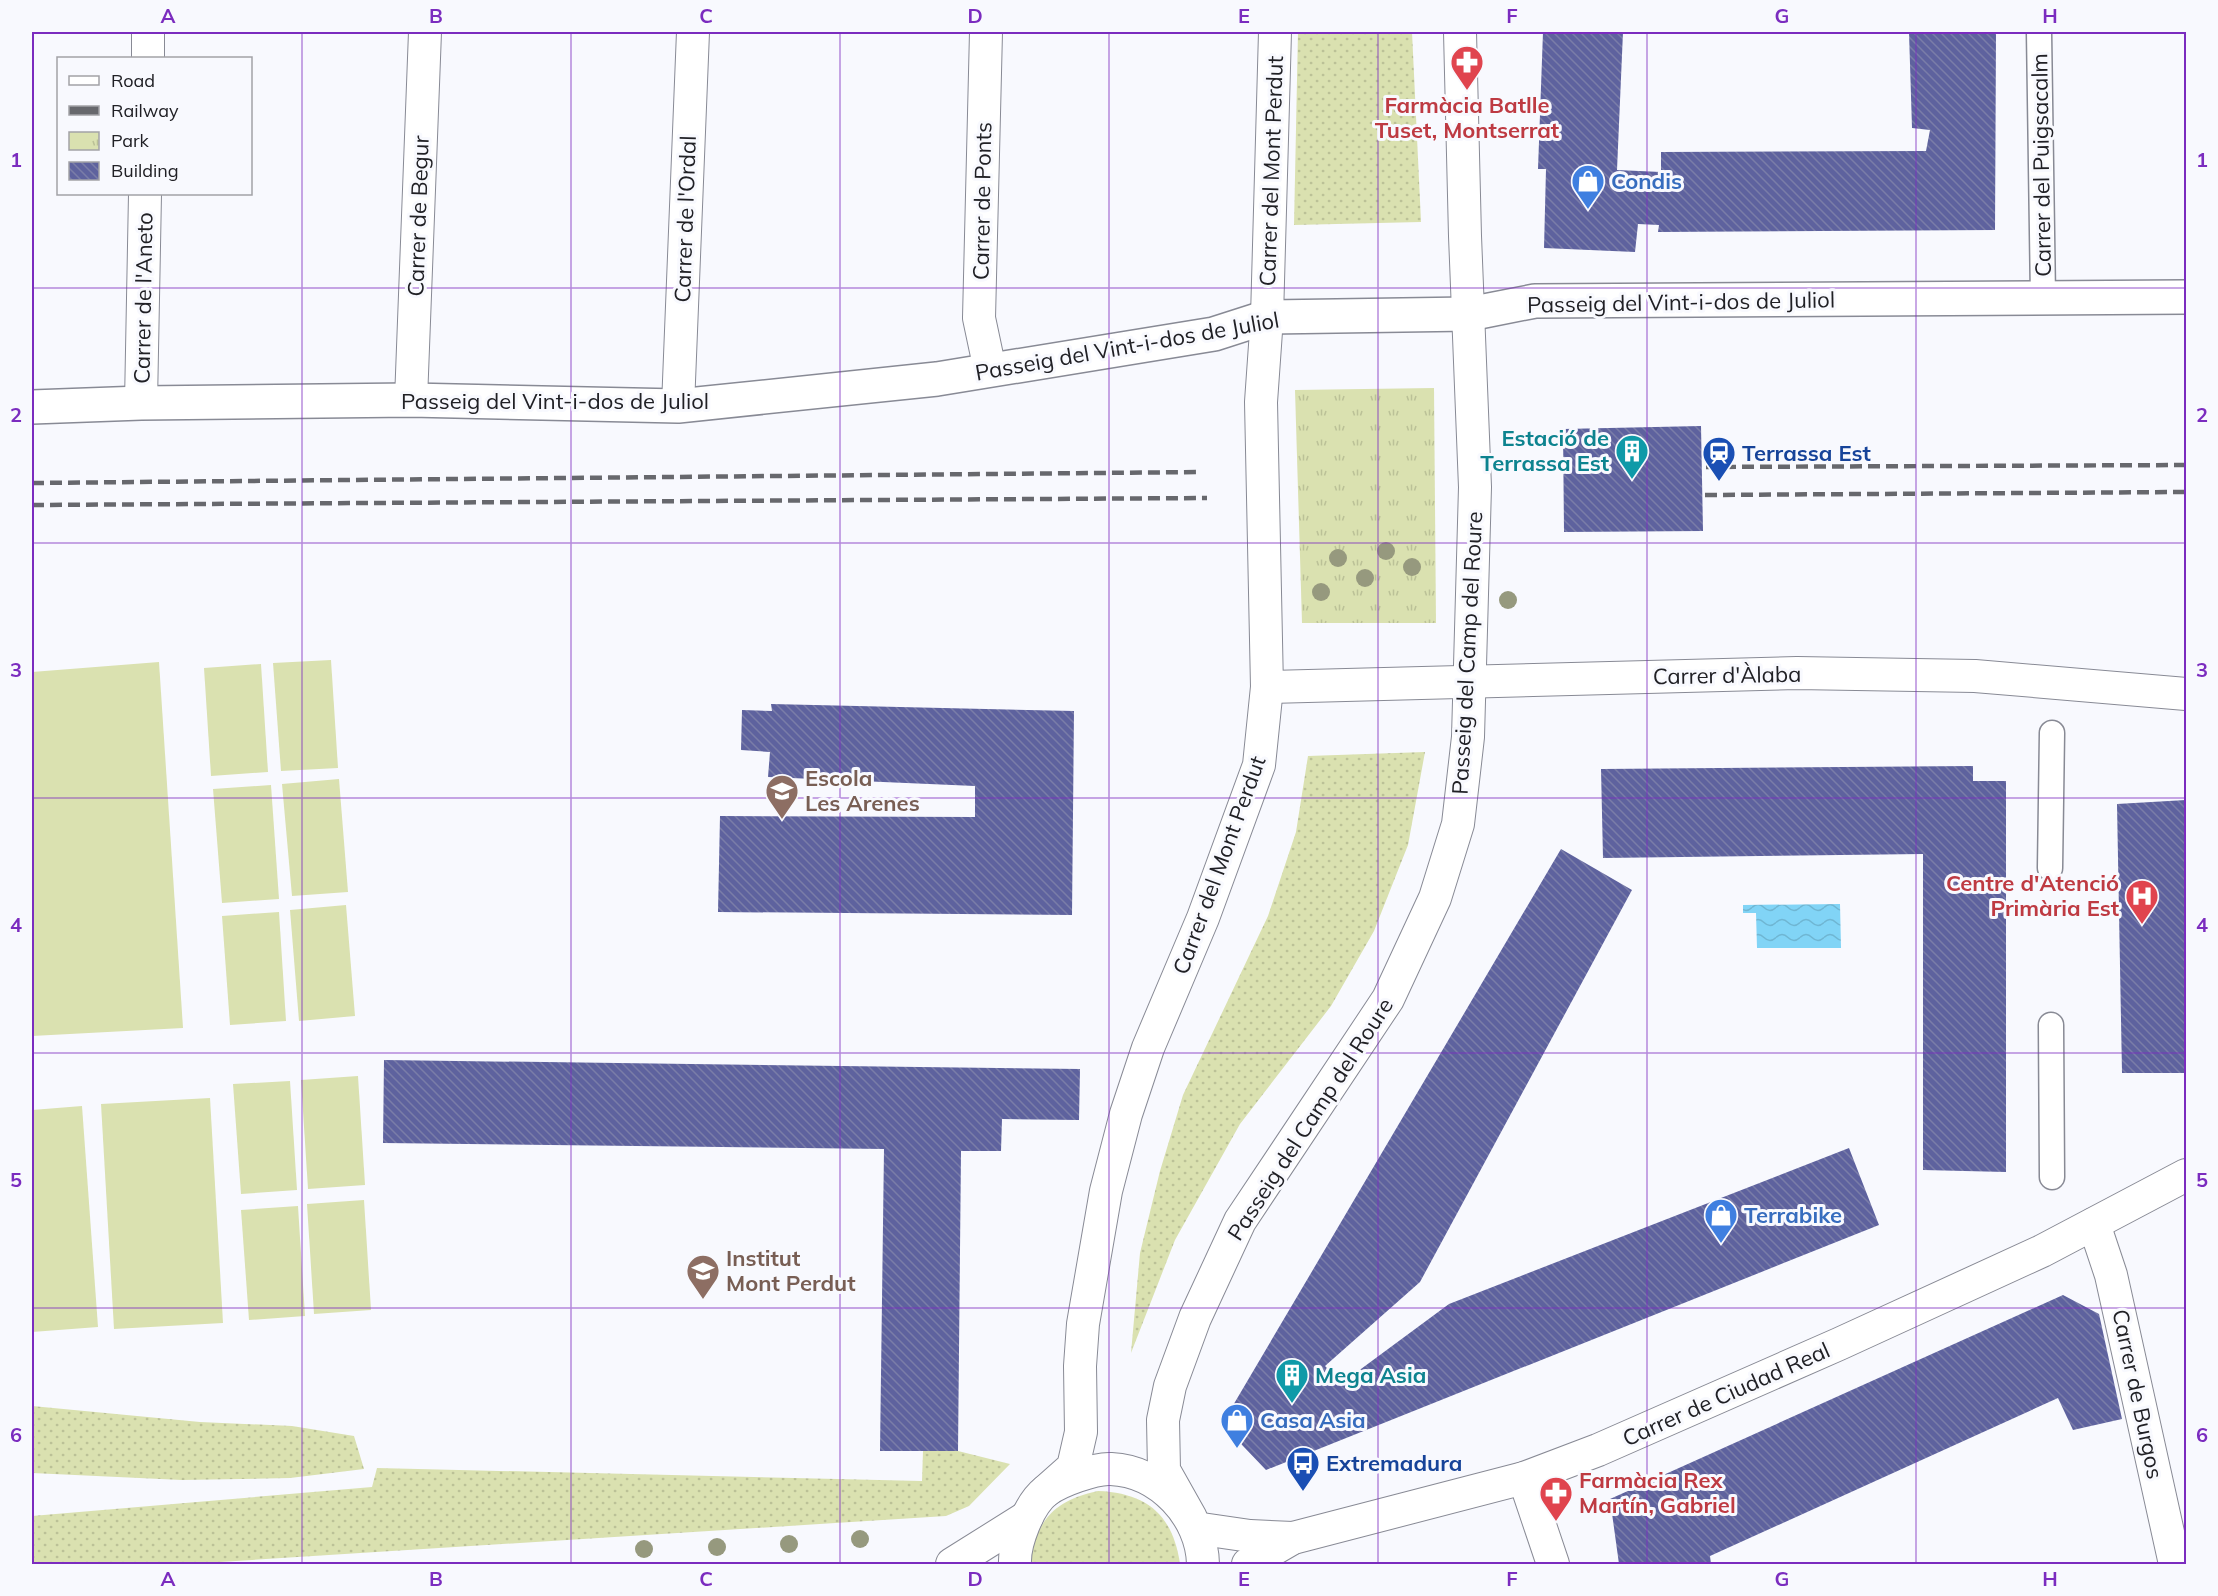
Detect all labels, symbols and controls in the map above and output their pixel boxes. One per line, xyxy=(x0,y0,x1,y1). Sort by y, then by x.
text: A xyxy=(161,3,176,28)
text: B xyxy=(429,3,443,28)
text: C xyxy=(699,3,713,28)
text: D xyxy=(967,3,983,28)
text: E xyxy=(1238,3,1250,28)
text: F xyxy=(1506,3,1518,28)
text: G xyxy=(1775,3,1789,28)
text: H xyxy=(2042,3,2058,28)
pharmacy icon: Farmàcia Batlle Tuset, Montserrat xyxy=(1449,44,1485,91)
street label: Carrer del Puigsacalm xyxy=(2025,53,2057,277)
street label: Carrer del Mont Perdut xyxy=(1253,55,1289,287)
legend xyxy=(57,57,252,195)
text: Road xyxy=(111,69,155,92)
place label: Farmàcia Batlle Tuset, Montserrat xyxy=(1375,91,1559,144)
text: Railway xyxy=(111,99,179,122)
street label: Carrer de Ponts xyxy=(967,122,997,280)
text: Park xyxy=(111,129,150,152)
street label: Carrer de Begur xyxy=(401,135,435,297)
street label: Carrer de l'Ordal xyxy=(668,135,702,303)
text: 1 xyxy=(10,147,22,172)
text: 1 xyxy=(2196,147,2208,172)
text: Building xyxy=(111,159,179,182)
shop icon: Condis xyxy=(1570,163,1606,210)
place label: Condis xyxy=(1611,167,1682,195)
street label: Carrer de l'Aneto xyxy=(128,212,158,384)
street label: Passeig del Vint-i-dos de Juliol xyxy=(1527,285,1835,319)
street label: Passeig del Vint-i-dos de Juliol xyxy=(973,305,1281,387)
street label: Passeig del Vint-i-dos de Juliol xyxy=(401,387,709,415)
text: 2 xyxy=(10,402,22,427)
text: 2 xyxy=(2196,402,2208,427)
place label: Estació de Terrassa Est xyxy=(1480,424,1609,477)
building icon: Estació de Terrassa Est xyxy=(1614,433,1650,480)
station icon: Terrassa Est xyxy=(1701,435,1737,482)
place label: Terrassa Est xyxy=(1742,439,1871,467)
street label: Passeig del Camp del Roure xyxy=(1446,511,1488,795)
text: 3 xyxy=(10,657,22,682)
text: 3 xyxy=(2196,657,2208,682)
street label: Carrer d'Àlaba xyxy=(1653,660,1801,690)
street label: Carrer del Mont Perdut xyxy=(1166,752,1272,978)
place label: Escola Les Arenes xyxy=(805,764,920,817)
school or university icon: Escola Les Arenes xyxy=(764,773,800,820)
place label: Centre d'Atenció Primària Est xyxy=(1946,869,2119,922)
hospital icon: Centre d'Atenció Primària Est xyxy=(2124,878,2160,925)
text: 4 xyxy=(10,912,22,937)
text: 4 xyxy=(2196,912,2208,937)
street label: Passeig del Camp del Roure xyxy=(1221,992,1399,1246)
text: 5 xyxy=(10,1167,22,1192)
text: 5 xyxy=(2196,1167,2208,1192)
shop icon: Terrabike xyxy=(1703,1197,1739,1244)
place label: Terrabike xyxy=(1744,1201,1842,1229)
place label: Institut Mont Perdut xyxy=(726,1244,856,1297)
school or university icon: Institut Mont Perdut xyxy=(685,1253,721,1300)
street label: Carrer de Burgos xyxy=(2106,1307,2170,1481)
street label: Carrer de Ciudad Real xyxy=(1618,1336,1834,1452)
building icon: Mega Asia xyxy=(1274,1357,1310,1404)
place label: Mega Asia xyxy=(1315,1361,1426,1389)
shop icon: Casa Asia xyxy=(1219,1402,1255,1449)
place label: Casa Asia xyxy=(1260,1406,1366,1434)
text: 6 xyxy=(10,1422,22,1447)
text: 6 xyxy=(2196,1422,2208,1447)
bus stop icon: Extremadura xyxy=(1285,1445,1321,1492)
place label: Extremadura xyxy=(1326,1449,1462,1477)
place label: Farmàcia Rex Martín, Gabriel xyxy=(1579,1466,1736,1519)
pharmacy icon: Farmàcia Rex Martín, Gabriel xyxy=(1538,1475,1574,1522)
text: A xyxy=(161,1566,176,1591)
text: B xyxy=(429,1566,443,1591)
text: C xyxy=(699,1566,713,1591)
text: D xyxy=(967,1566,983,1591)
text: E xyxy=(1238,1566,1250,1591)
text: F xyxy=(1506,1566,1518,1591)
text: G xyxy=(1775,1566,1789,1591)
text: H xyxy=(2042,1566,2058,1591)

